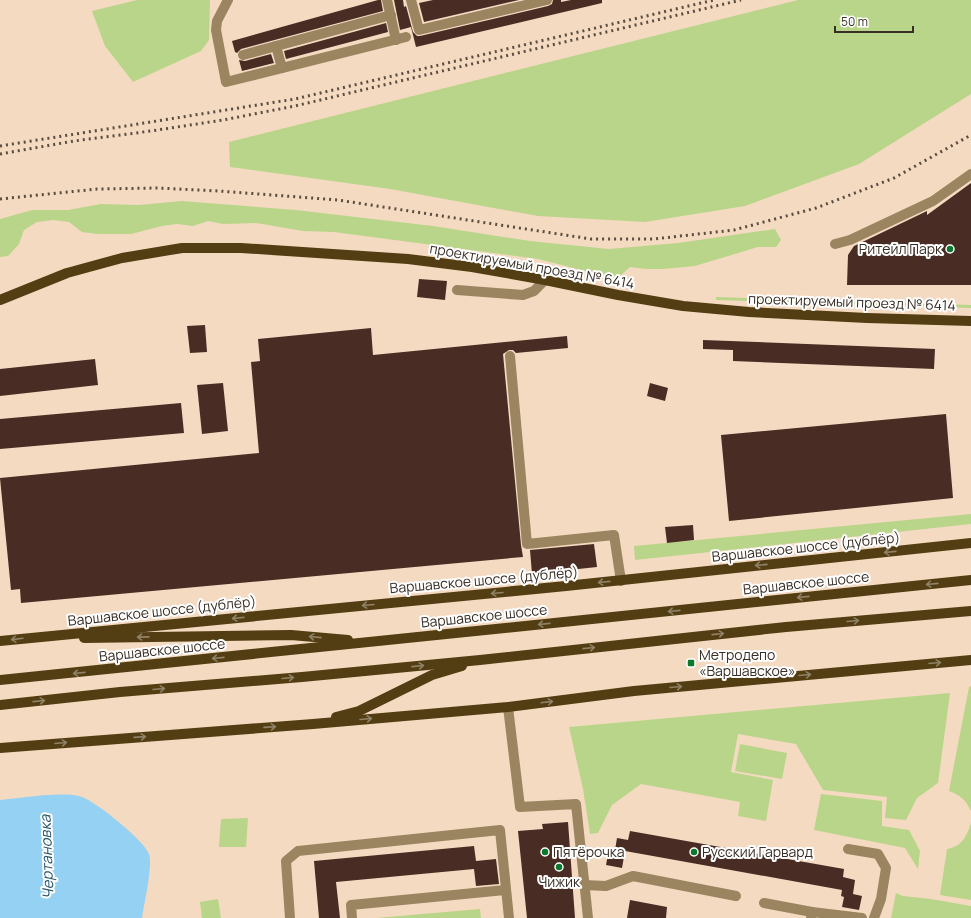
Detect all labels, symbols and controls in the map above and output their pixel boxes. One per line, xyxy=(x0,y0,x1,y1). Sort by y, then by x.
scale bar xyxy=(835,8,913,34)
text: 50 m xyxy=(841,13,868,30)
street label: проектируемый проезд № 6414 xyxy=(428,238,636,293)
place label: Ритейл Парк xyxy=(859,239,943,258)
marker: Ритейл Парк xyxy=(945,244,955,254)
street label: проектируемый проезд № 6414 xyxy=(748,288,956,315)
street label: Варшавское шоссе (дублёр) xyxy=(711,527,901,566)
one-way arrow xyxy=(884,548,897,555)
street label: Варшавское шоссе (дублёр) xyxy=(389,562,579,597)
one-way arrow xyxy=(755,562,768,569)
street label: Варшавское шоссе xyxy=(742,566,870,599)
one-way arrow xyxy=(598,579,611,586)
one-way arrow xyxy=(926,581,939,588)
one-way arrow xyxy=(491,589,504,597)
street label: Варшавское шоссе (дублёр) xyxy=(67,591,257,630)
one-way arrow xyxy=(797,594,810,601)
street label: Варшавское шоссе xyxy=(420,599,548,632)
one-way arrow xyxy=(362,602,375,609)
one-way arrow xyxy=(668,607,681,615)
one-way arrow xyxy=(232,614,245,621)
one-way arrow xyxy=(846,618,859,625)
one-way arrow xyxy=(538,621,551,628)
one-way arrow xyxy=(711,631,724,638)
street label: Варшавское шоссе xyxy=(98,633,226,666)
one-way arrow xyxy=(309,633,322,641)
one-way arrow xyxy=(137,634,150,641)
one-way arrow xyxy=(11,636,24,643)
one-way arrow xyxy=(582,644,595,652)
place label: Метродепо «Варшавское» xyxy=(699,645,796,680)
one-way arrow xyxy=(212,655,225,662)
marker: Метродепо «Варшавское» xyxy=(686,658,696,668)
one-way arrow xyxy=(928,660,941,667)
one-way arrow xyxy=(411,662,424,669)
one-way arrow xyxy=(73,669,86,676)
one-way arrow xyxy=(798,672,811,679)
one-way arrow xyxy=(281,674,294,682)
one-way arrow xyxy=(669,683,682,691)
one-way arrow xyxy=(152,685,165,693)
one-way arrow xyxy=(32,697,45,705)
one-way arrow xyxy=(540,698,553,706)
one-way arrow xyxy=(359,715,372,723)
one-way arrow xyxy=(263,723,276,730)
one-way arrow xyxy=(133,733,146,740)
one-way arrow xyxy=(54,739,67,747)
water label: Чертановка xyxy=(35,814,58,900)
place label: Пятёрочка xyxy=(553,842,625,861)
place label: Русский Гарвард xyxy=(702,842,813,861)
marker: Пятёрочка xyxy=(540,847,550,857)
marker: Русский Гарвард xyxy=(689,847,699,857)
marker: Чижик xyxy=(554,862,564,872)
place label: Чижик xyxy=(538,872,581,891)

